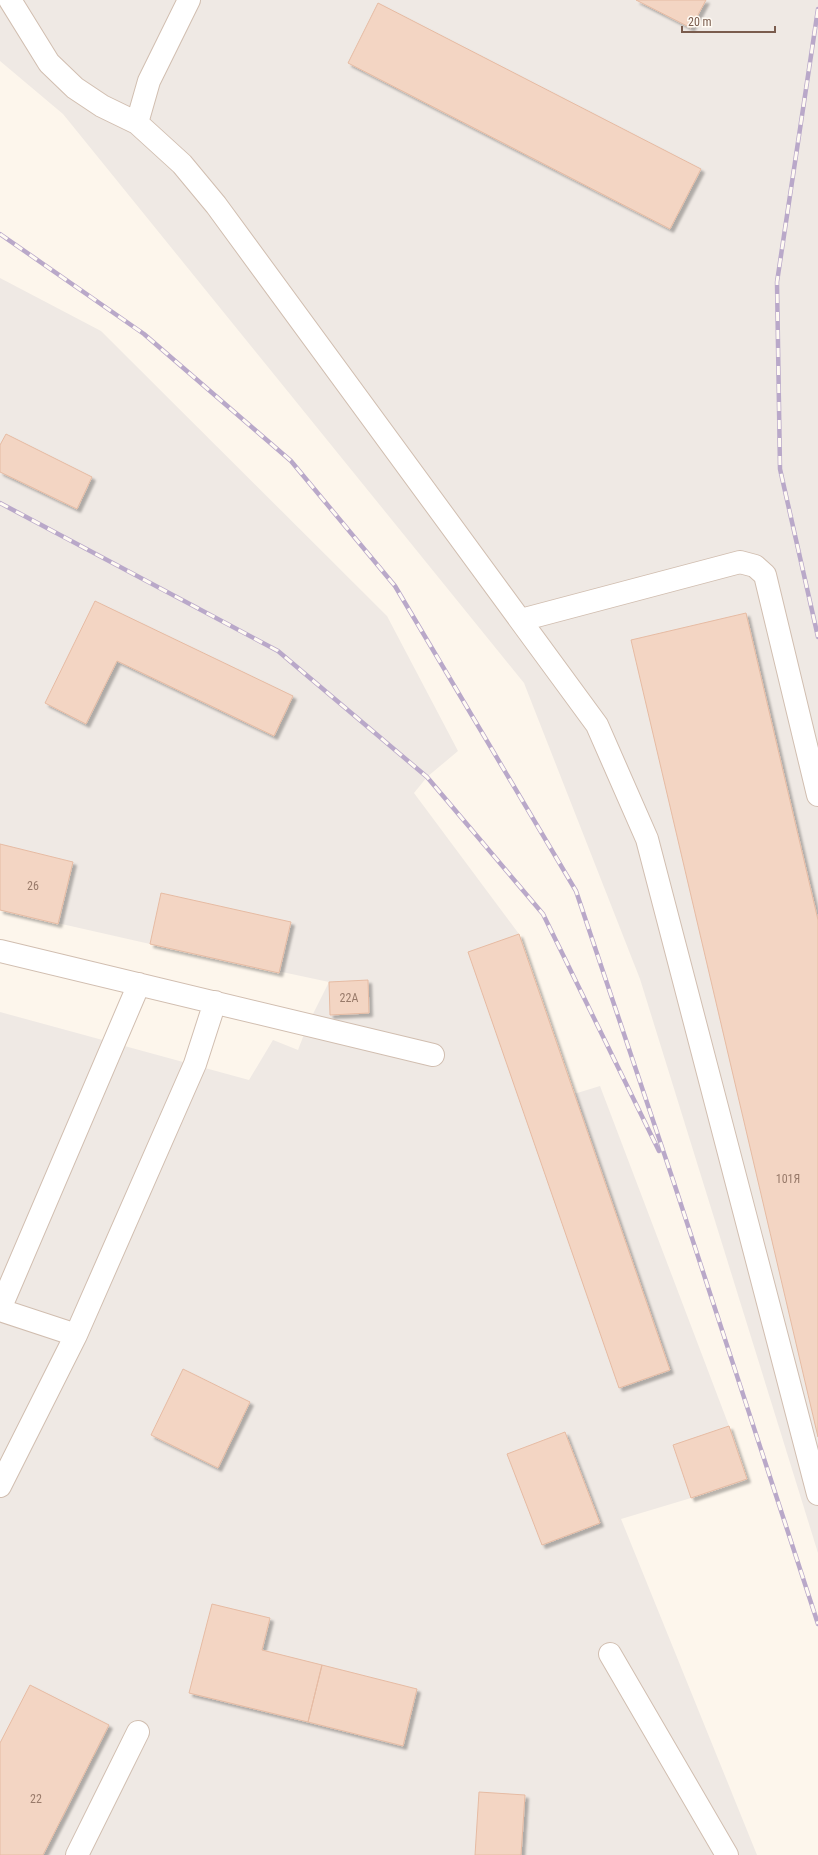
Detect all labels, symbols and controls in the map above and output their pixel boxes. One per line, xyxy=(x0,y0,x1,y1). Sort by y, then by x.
scale bar xyxy=(682,8,775,34)
text: 20 m xyxy=(688,15,712,29)
house number: 26 xyxy=(27,879,39,893)
house number: 22А xyxy=(340,991,358,1005)
house number: 101Я xyxy=(776,1172,800,1186)
house number: 22 xyxy=(30,1792,42,1806)

